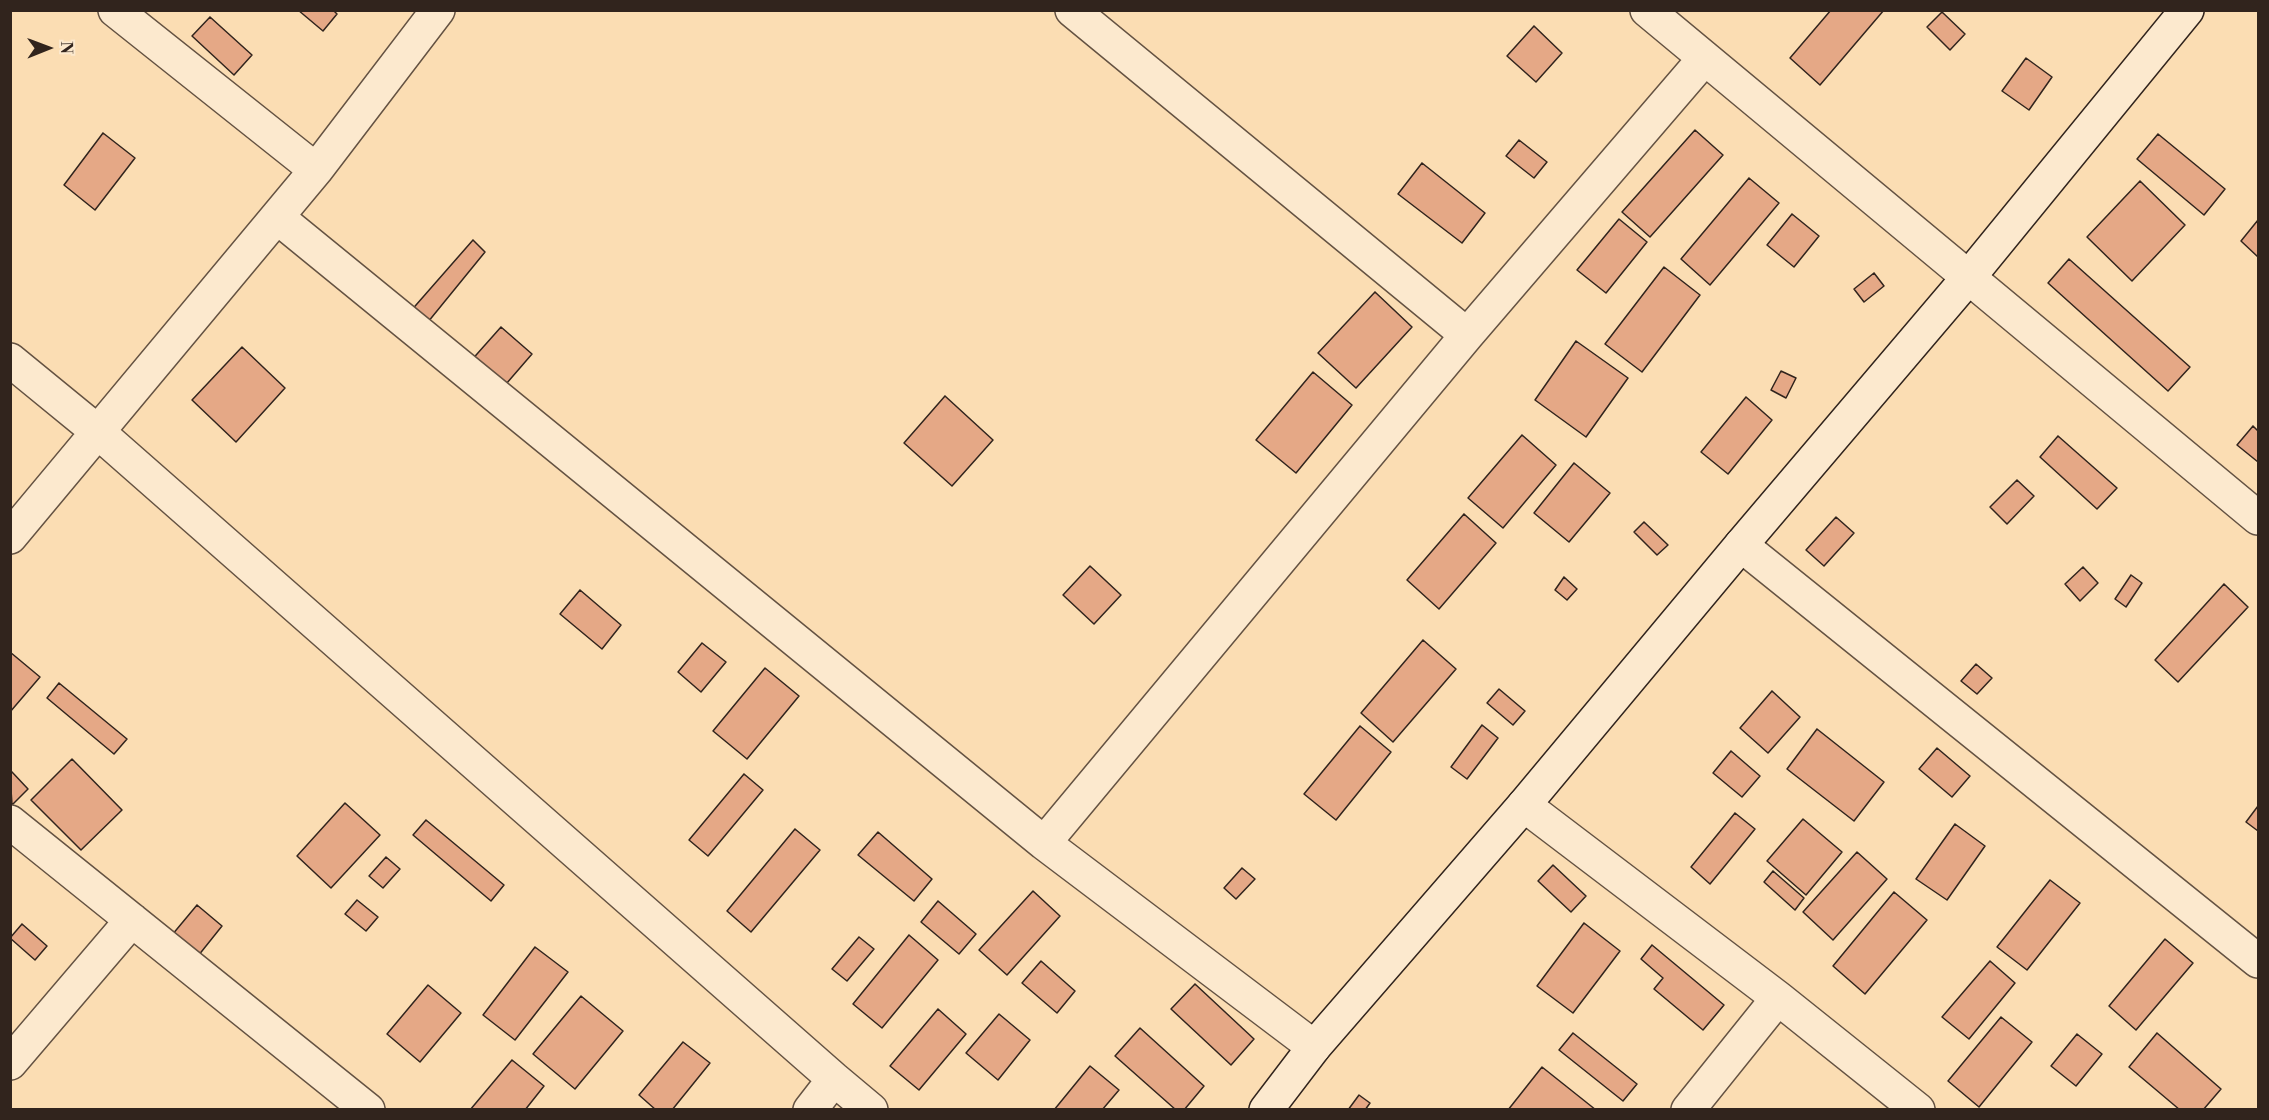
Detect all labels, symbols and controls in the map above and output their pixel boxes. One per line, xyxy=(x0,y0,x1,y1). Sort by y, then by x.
north arrow xyxy=(18,18,78,78)
text: N xyxy=(56,41,76,54)

